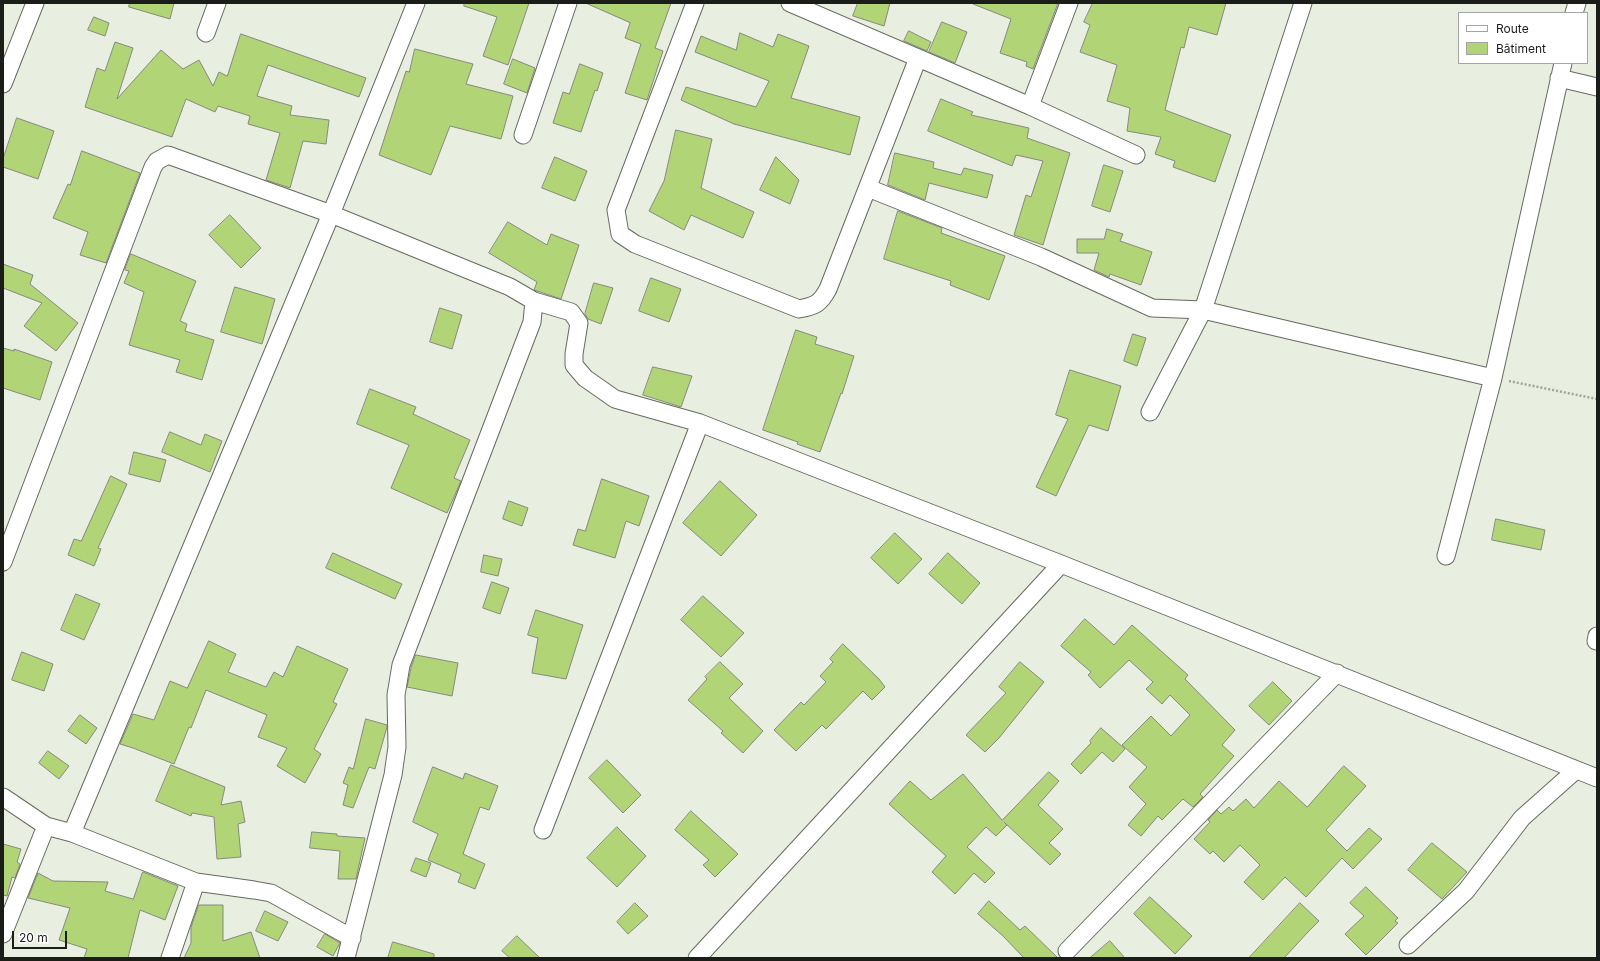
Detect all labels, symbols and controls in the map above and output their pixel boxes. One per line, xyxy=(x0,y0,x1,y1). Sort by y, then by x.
legend xyxy=(1458,12,1588,64)
text: Route xyxy=(1496,21,1529,36)
text: Bâtiment xyxy=(1496,41,1546,56)
scale bar xyxy=(14,923,69,949)
text: 20 m xyxy=(19,930,48,945)

